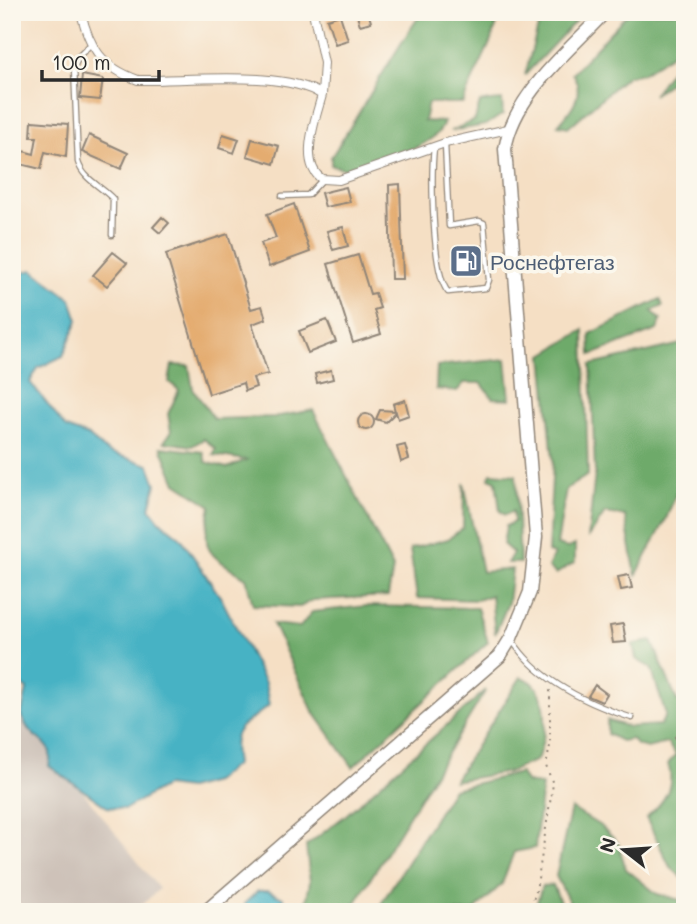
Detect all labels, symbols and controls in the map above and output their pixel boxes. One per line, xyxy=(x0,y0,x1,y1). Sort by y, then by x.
scale bar xyxy=(42,38,159,82)
text: 100 m xyxy=(52,48,111,75)
fuel station icon: Роснефтегаз xyxy=(447,242,485,280)
place label: Роснефтегаз xyxy=(490,248,615,275)
north arrow xyxy=(588,816,658,886)
text: N xyxy=(593,834,621,855)

